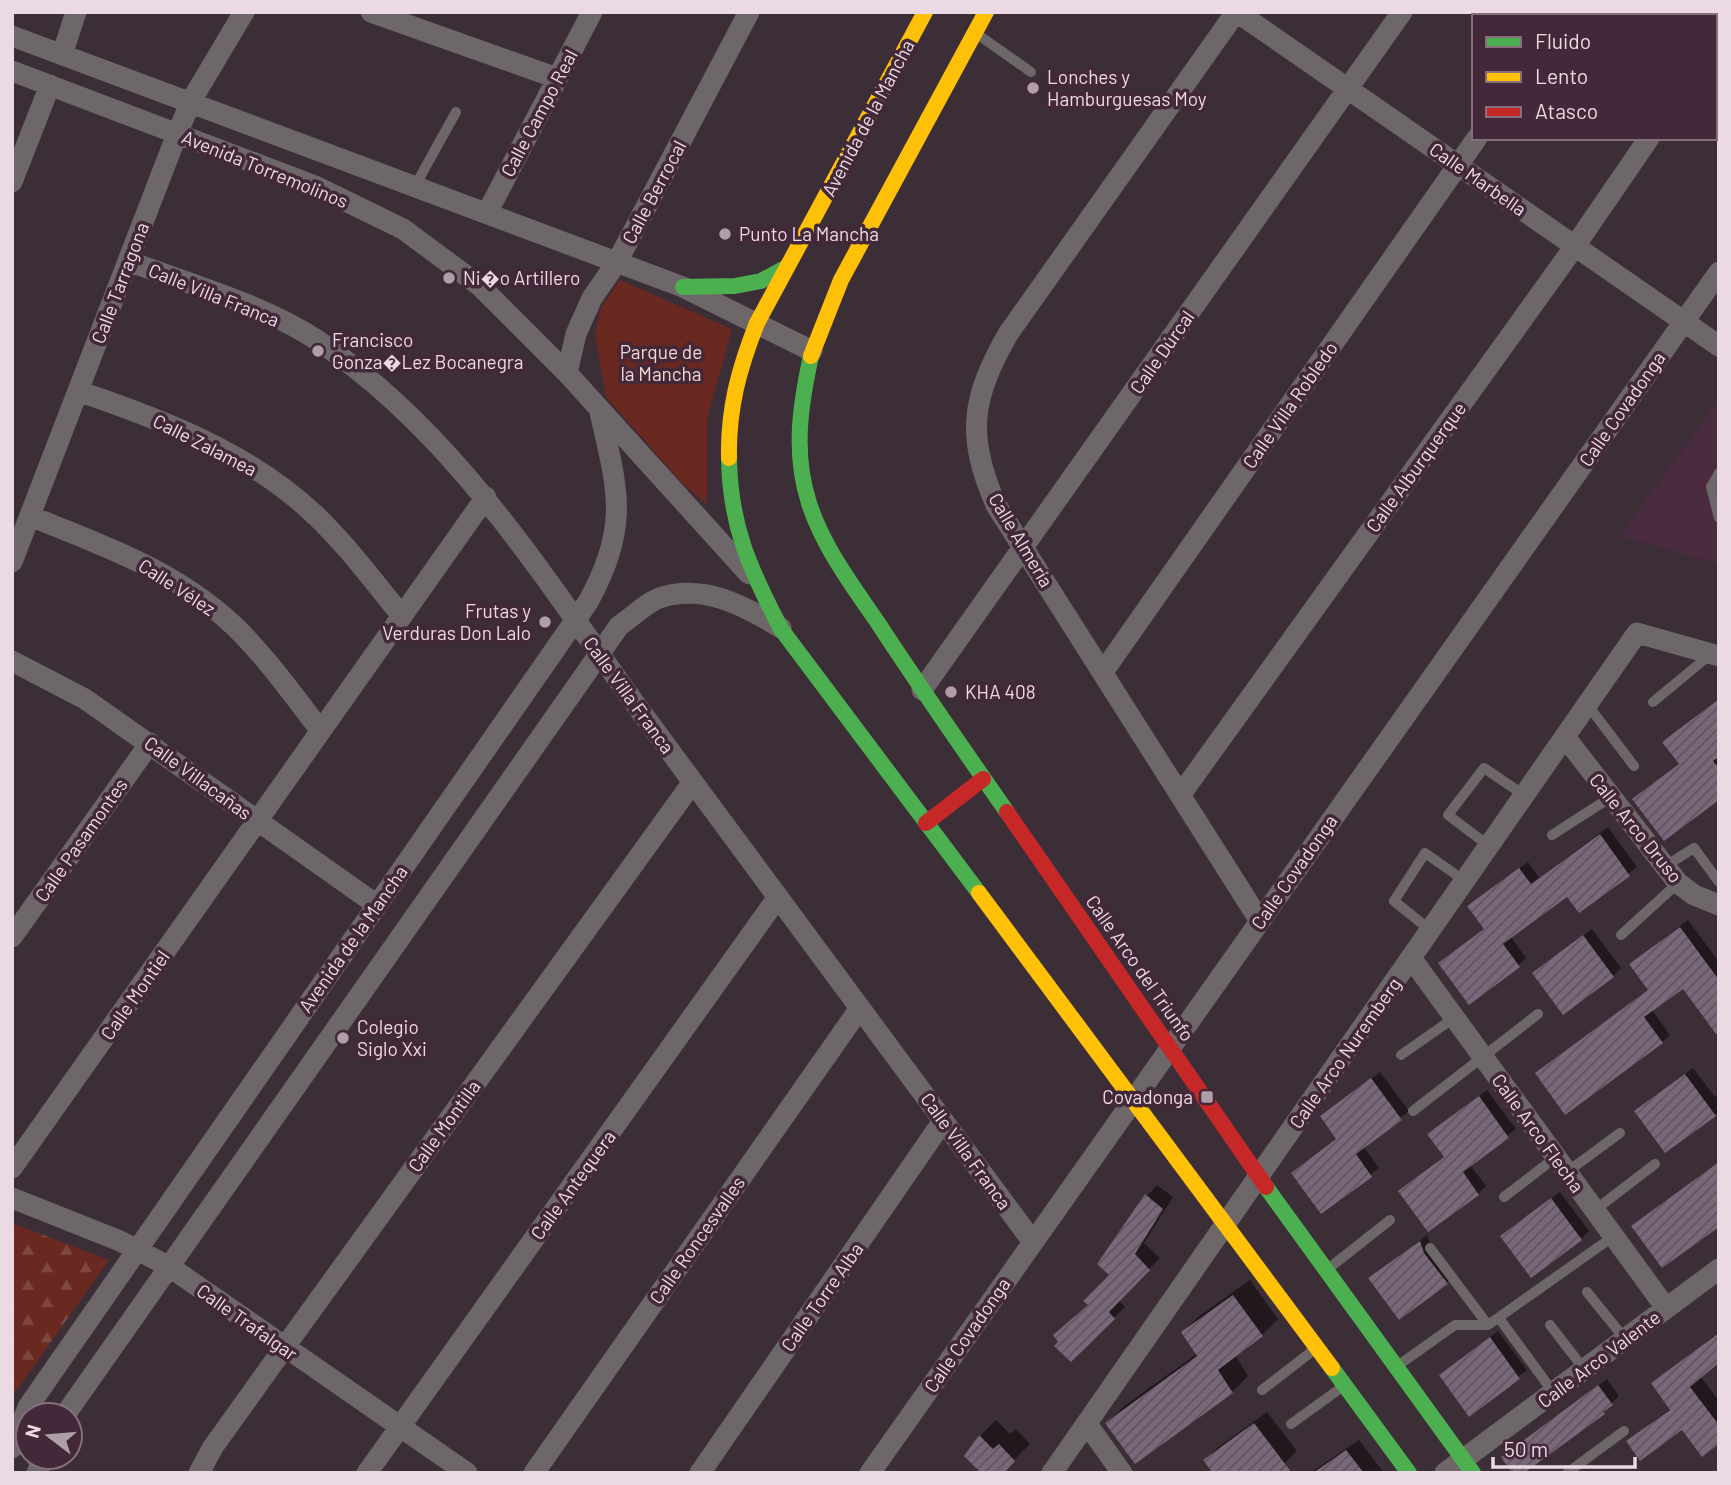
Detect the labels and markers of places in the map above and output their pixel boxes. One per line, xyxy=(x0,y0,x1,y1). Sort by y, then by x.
place label: Lonches y Hamburguesas Moy xyxy=(1047,65,1207,110)
marker: Lonches y Hamburguesas Moy xyxy=(1025,80,1041,96)
place label: Punto La Mancha xyxy=(739,222,879,245)
marker: Punto La Mancha xyxy=(717,226,733,242)
place label: Ni�o Artillero xyxy=(463,266,580,289)
marker: Ni�o Artillero xyxy=(441,270,457,286)
place label: Francisco Gonza�Lez Bocanegra xyxy=(332,328,523,373)
marker: Francisco Gonza�Lez Bocanegra xyxy=(310,343,326,359)
place label: Frutas y Verduras Don Lalo xyxy=(382,599,531,644)
marker: Frutas y Verduras Don Lalo xyxy=(537,614,553,630)
place label: KHA 408 xyxy=(965,680,1036,703)
marker: KHA 408 xyxy=(943,684,959,700)
place label: Colegio Siglo Xxi xyxy=(357,1015,427,1060)
marker: Colegio Siglo Xxi xyxy=(335,1030,351,1046)
place label: Covadonga xyxy=(1102,1085,1193,1108)
marker: Covadonga xyxy=(1199,1089,1215,1105)

